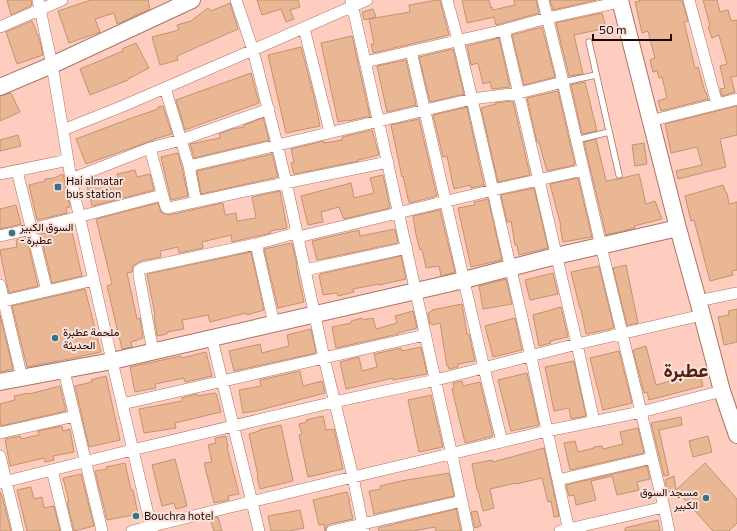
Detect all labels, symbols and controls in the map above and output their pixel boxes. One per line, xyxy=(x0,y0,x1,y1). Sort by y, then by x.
scale bar xyxy=(593,16,671,42)
text: 50 m xyxy=(599,22,627,36)
place label: Hai almatar bus station xyxy=(66,174,124,200)
marker: Hai almatar bus station xyxy=(53,182,63,192)
place label: السوق الكبير - عطبرة xyxy=(19,220,73,247)
marker: السوق الكبير - عطبرة xyxy=(7,228,17,238)
place label: ملحمة عطبرة الحديثة xyxy=(63,325,120,352)
marker: ملحمة عطبرة الحديثة xyxy=(50,333,60,343)
district label: عطبرة xyxy=(664,358,708,383)
place label: مسجد السوق الكبير xyxy=(640,485,698,512)
marker: مسجد السوق الكبير xyxy=(701,493,711,503)
place label: Bouchra hotel xyxy=(144,509,214,522)
marker: Bouchra hotel xyxy=(131,511,141,521)

